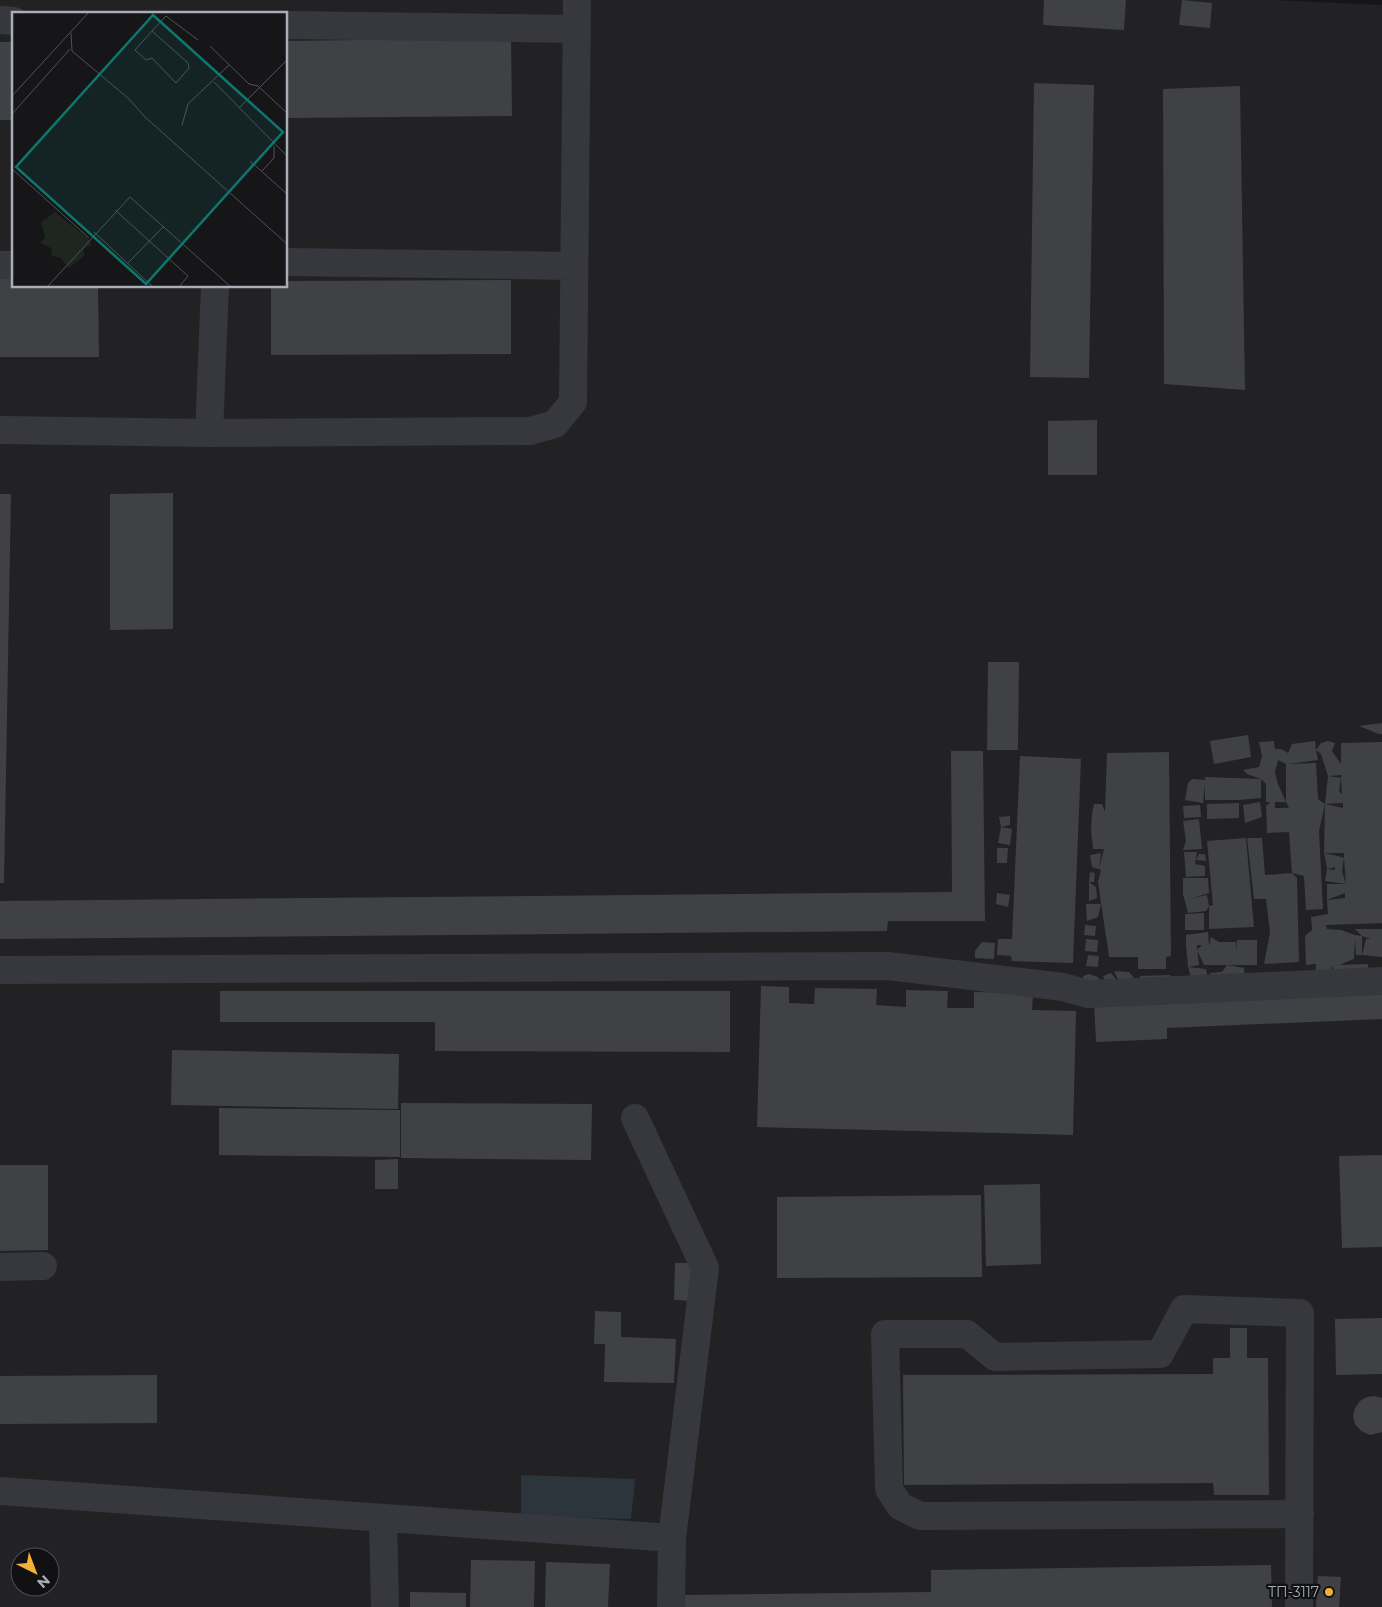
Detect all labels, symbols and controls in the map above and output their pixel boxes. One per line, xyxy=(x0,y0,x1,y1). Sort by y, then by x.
inset map xyxy=(12,12,288,288)
north arrow xyxy=(10,1547,60,1597)
text: N xyxy=(33,1571,54,1592)
place label: ТП-3117 xyxy=(1268,1583,1319,1601)
marker: ТП-3117 xyxy=(1323,1586,1335,1598)

